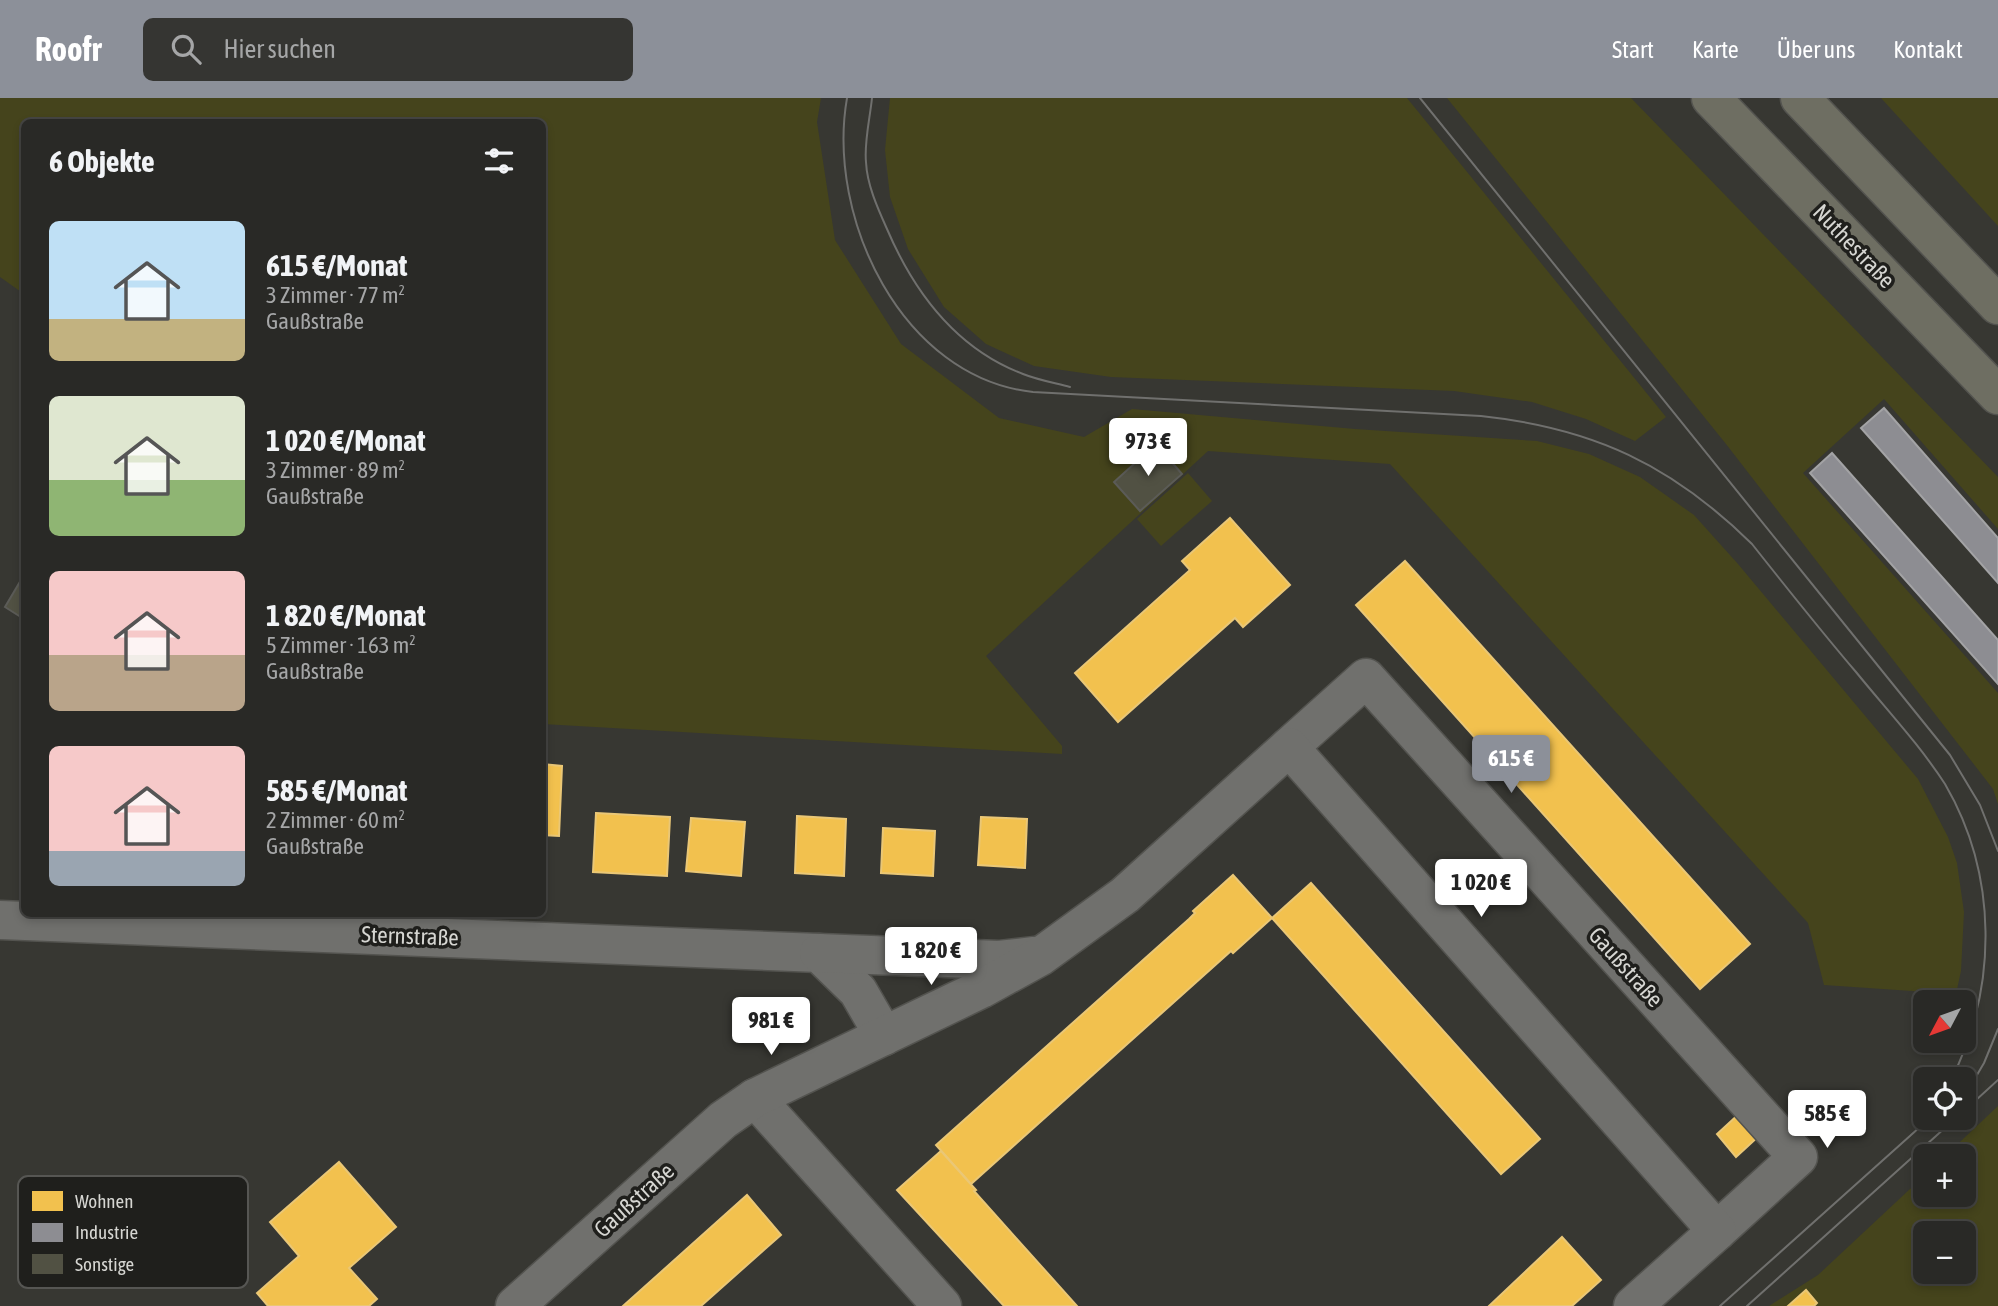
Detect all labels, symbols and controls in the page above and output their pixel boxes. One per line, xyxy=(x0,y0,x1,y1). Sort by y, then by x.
search box xyxy=(143,18,633,81)
text: Roofr xyxy=(35,30,101,68)
icon: search xyxy=(167,30,205,68)
text: Hier suchen xyxy=(223,34,336,64)
text: Start xyxy=(1612,36,1654,63)
text: Karte xyxy=(1692,36,1739,63)
text: Über uns xyxy=(1777,36,1855,63)
text: Kontakt xyxy=(1893,36,1963,63)
icon: filters xyxy=(480,142,518,180)
text: 6 Objekte xyxy=(49,144,155,178)
street label: Nuthestraße xyxy=(1808,199,1900,293)
text: 615 €/Monat xyxy=(266,248,407,282)
icon: home xyxy=(105,249,189,333)
text: 3 Zimmer · 77 m² xyxy=(266,282,405,308)
text: Gaußstraße xyxy=(266,308,364,334)
pin: 973 € xyxy=(1099,418,1197,478)
text: 1 020 €/Monat xyxy=(266,423,426,457)
icon: home xyxy=(105,424,189,508)
text: 973 € xyxy=(1125,428,1171,454)
text: 3 Zimmer · 89 m² xyxy=(266,457,405,483)
text: Gaußstraße xyxy=(266,483,364,509)
text: 1 820 €/Monat xyxy=(266,598,426,632)
icon: home xyxy=(105,599,189,683)
text: 5 Zimmer · 163 m² xyxy=(266,632,416,658)
text: Gaußstraße xyxy=(266,658,364,684)
pin: 615 € xyxy=(1462,736,1560,795)
text: 615 € xyxy=(1488,745,1534,771)
text: 585 €/Monat xyxy=(266,773,407,807)
icon: home xyxy=(105,774,189,858)
text: 2 Zimmer · 60 m² xyxy=(266,807,405,833)
text: Gaußstraße xyxy=(266,833,364,859)
pin: 1 020 € xyxy=(1416,860,1546,919)
text: 1 020 € xyxy=(1451,869,1511,895)
street label: Sternstraße xyxy=(361,921,459,951)
street label: Gaußstraße xyxy=(1584,922,1668,1012)
pin: 1 820 € xyxy=(866,928,996,987)
text: 1 820 € xyxy=(901,937,961,963)
north arrow xyxy=(1913,990,1976,1054)
map controls xyxy=(1913,990,1976,1284)
pin: 981 € xyxy=(722,998,820,1057)
text: 981 € xyxy=(748,1007,794,1033)
button: locate xyxy=(1913,1067,1976,1130)
pin: 585 € xyxy=(1778,1090,1876,1150)
text: 585 € xyxy=(1804,1100,1850,1126)
button: + xyxy=(1913,1144,1976,1207)
street label: Gaußstraße xyxy=(589,1158,679,1242)
legend xyxy=(18,1176,248,1288)
text: Wohnen xyxy=(75,1190,133,1212)
text: Industrie xyxy=(75,1221,138,1243)
button: − xyxy=(1913,1221,1976,1284)
text: Sonstige xyxy=(75,1253,134,1275)

